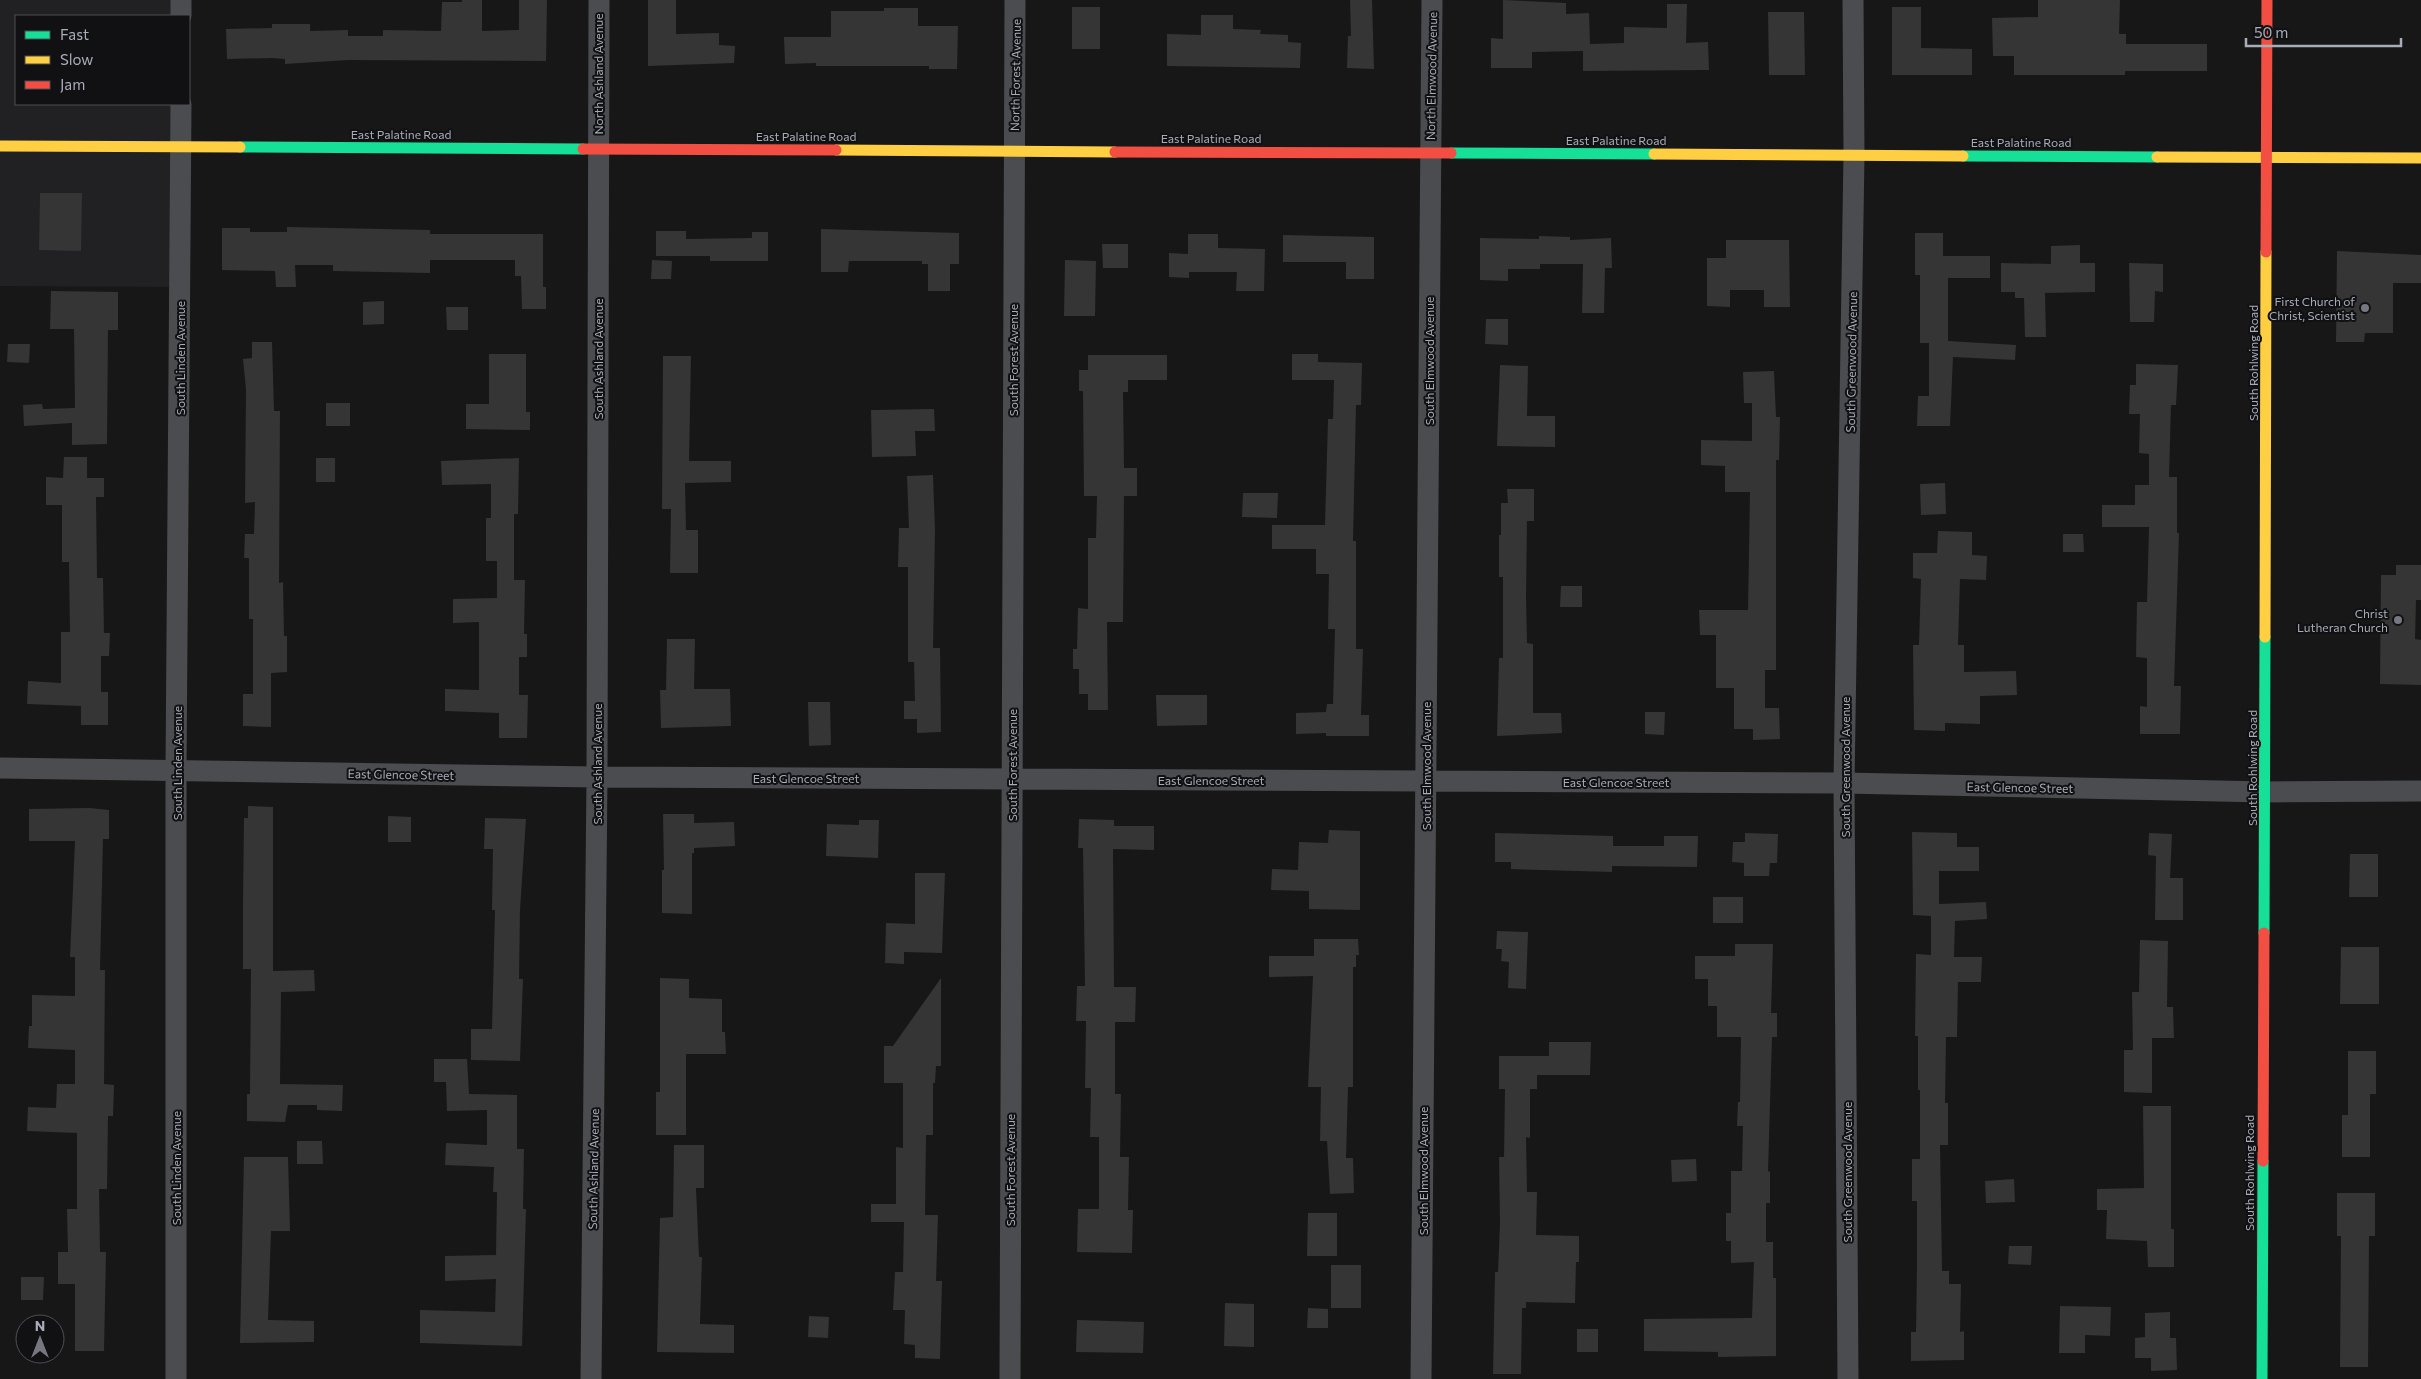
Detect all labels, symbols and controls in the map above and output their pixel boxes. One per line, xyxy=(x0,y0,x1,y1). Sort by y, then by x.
street label: North Elmwood Avenue xyxy=(1423,12,1439,140)
street label: North Ashland Avenue xyxy=(591,13,605,135)
legend xyxy=(15,15,190,105)
scale bar xyxy=(2246,15,2401,47)
street label: North Forest Avenue xyxy=(1007,19,1023,131)
text: 50 m xyxy=(2254,23,2288,41)
text: Fast xyxy=(60,25,89,43)
text: Slow xyxy=(60,50,93,68)
text: Jam xyxy=(60,75,85,93)
street label: East Palatine Road xyxy=(351,127,451,141)
street label: East Palatine Road xyxy=(756,129,856,143)
street label: East Palatine Road xyxy=(1161,131,1261,145)
street label: East Palatine Road xyxy=(1566,133,1666,147)
street label: East Palatine Road xyxy=(1971,135,2071,149)
street label: South Greenwood Avenue xyxy=(1843,292,1859,432)
place label: First Church of Christ, Scientist xyxy=(2269,294,2355,322)
street label: South Elmwood Avenue xyxy=(1422,297,1436,425)
street label: South Ashland Avenue xyxy=(591,298,605,420)
street label: South Linden Avenue xyxy=(173,301,187,415)
marker: First Church of Christ, Scientist xyxy=(2359,302,2371,314)
street label: South Forest Avenue xyxy=(1006,304,1020,416)
street label: South Rohlwing Road xyxy=(2246,305,2260,421)
place label: Christ Lutheran Church xyxy=(2297,606,2388,634)
marker: Christ Lutheran Church xyxy=(2392,614,2404,626)
street label: South Greenwood Avenue xyxy=(1838,697,1852,837)
street label: South Elmwood Avenue xyxy=(1419,702,1433,830)
street label: South Ashland Avenue xyxy=(590,703,604,825)
street label: South Linden Avenue xyxy=(170,706,184,820)
street label: South Forest Avenue xyxy=(1005,709,1019,821)
street label: South Rohlwing Road xyxy=(2245,710,2259,826)
street label: East Glencoe Street xyxy=(348,766,455,782)
street label: East Glencoe Street xyxy=(753,771,859,785)
street label: East Glencoe Street xyxy=(1158,773,1264,787)
street label: East Glencoe Street xyxy=(1563,775,1669,789)
street label: East Glencoe Street xyxy=(1967,779,2074,795)
street label: South Greenwood Avenue xyxy=(1840,1102,1854,1242)
street label: South Elmwood Avenue xyxy=(1416,1107,1430,1235)
street label: South Ashland Avenue xyxy=(585,1108,601,1230)
street label: South Linden Avenue xyxy=(169,1111,183,1225)
street label: South Forest Avenue xyxy=(1003,1114,1017,1226)
street label: South Rohlwing Road xyxy=(2242,1115,2256,1231)
north arrow xyxy=(15,1314,65,1364)
text: N xyxy=(35,1317,45,1334)

